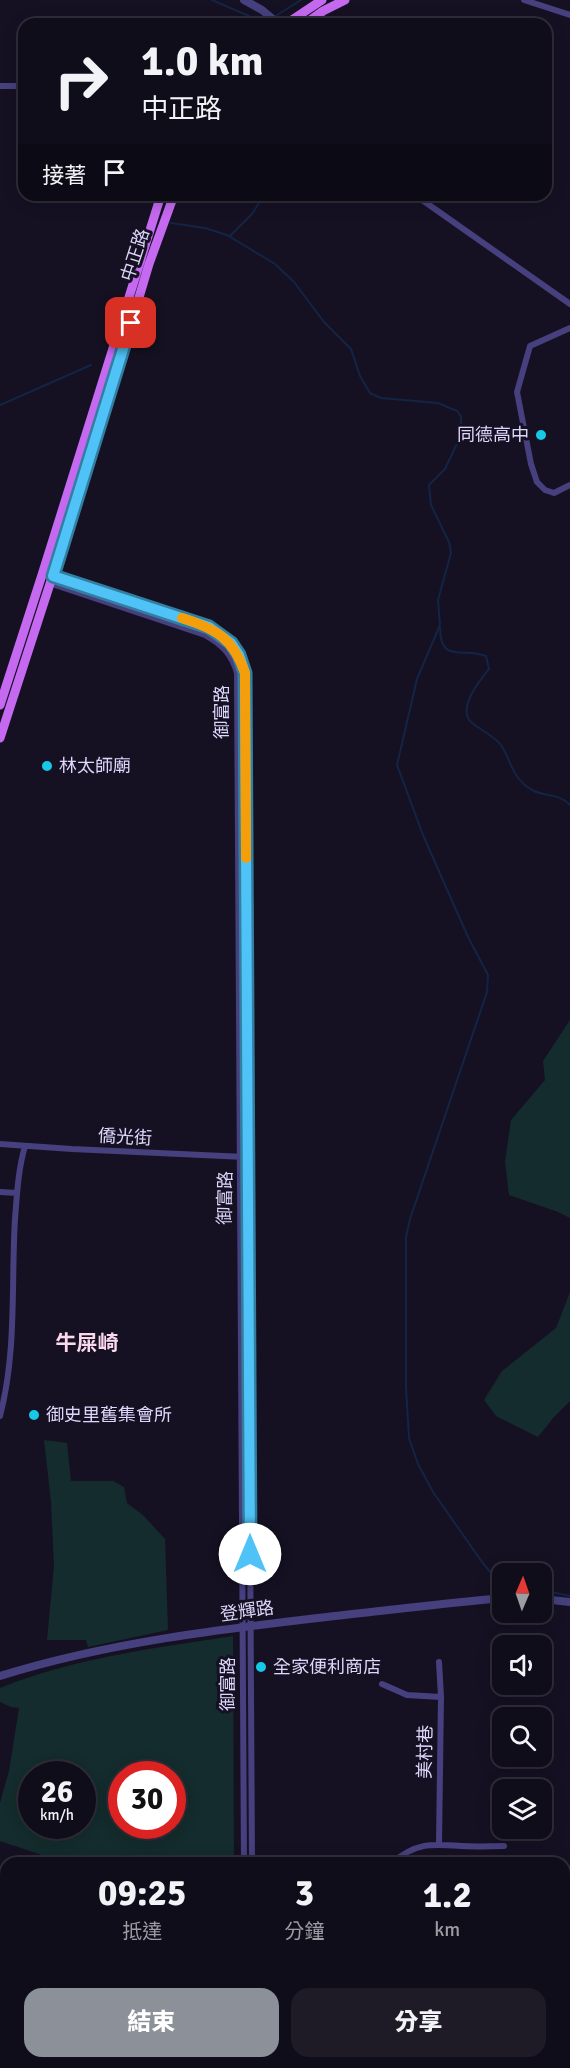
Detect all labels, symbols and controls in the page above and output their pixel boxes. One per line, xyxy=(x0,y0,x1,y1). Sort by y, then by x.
text: 1.0 km xyxy=(141,36,264,87)
icon: right xyxy=(42,42,120,120)
text: 中正路 xyxy=(141,93,222,126)
icon: arrive xyxy=(98,156,131,189)
text: 接著 xyxy=(42,162,86,189)
street label: 中正路 xyxy=(116,226,154,284)
pin xyxy=(105,297,156,348)
icon: arrive xyxy=(114,306,147,339)
place label: 同德高中 xyxy=(457,424,529,446)
marker: 同德高中 xyxy=(534,428,548,442)
street label: 御富路 xyxy=(211,685,233,739)
place label: 林太師廟 xyxy=(59,755,131,777)
marker: 林太師廟 xyxy=(40,759,54,773)
street label: 僑光街 xyxy=(97,1125,153,1149)
street label: 御富路 xyxy=(214,1171,236,1225)
district label: 牛屎崎 xyxy=(56,1330,119,1356)
place label: 御史里舊集會所 xyxy=(46,1404,172,1426)
marker: 御史里舊集會所 xyxy=(27,1408,41,1422)
position arrow xyxy=(218,1522,282,1586)
north arrow xyxy=(492,1563,552,1623)
map controls xyxy=(492,1563,552,1839)
street label: 登輝路 xyxy=(219,1596,275,1626)
button: sound xyxy=(492,1635,552,1695)
place label: 全家便利商店 xyxy=(273,1656,381,1678)
street label: 御富路 xyxy=(217,1657,239,1711)
marker: 全家便利商店 xyxy=(254,1660,268,1674)
button: search xyxy=(492,1707,552,1767)
street label: 美村巷 xyxy=(414,1725,436,1779)
speed limit sign: 30 xyxy=(108,1761,186,1839)
text: 26 xyxy=(41,1774,73,1811)
button: layers xyxy=(492,1779,552,1839)
text: km/h xyxy=(40,1806,74,1824)
text: 09:25 xyxy=(98,1871,186,1916)
text: 3 xyxy=(295,1871,314,1916)
text: 1.2 xyxy=(423,1873,472,1918)
text: km xyxy=(434,1917,460,1942)
text: 抵達 xyxy=(122,1919,162,1944)
text: 分鐘 xyxy=(285,1919,325,1944)
button: 結束 xyxy=(24,1988,279,2057)
button: 分享 xyxy=(291,1988,546,2057)

